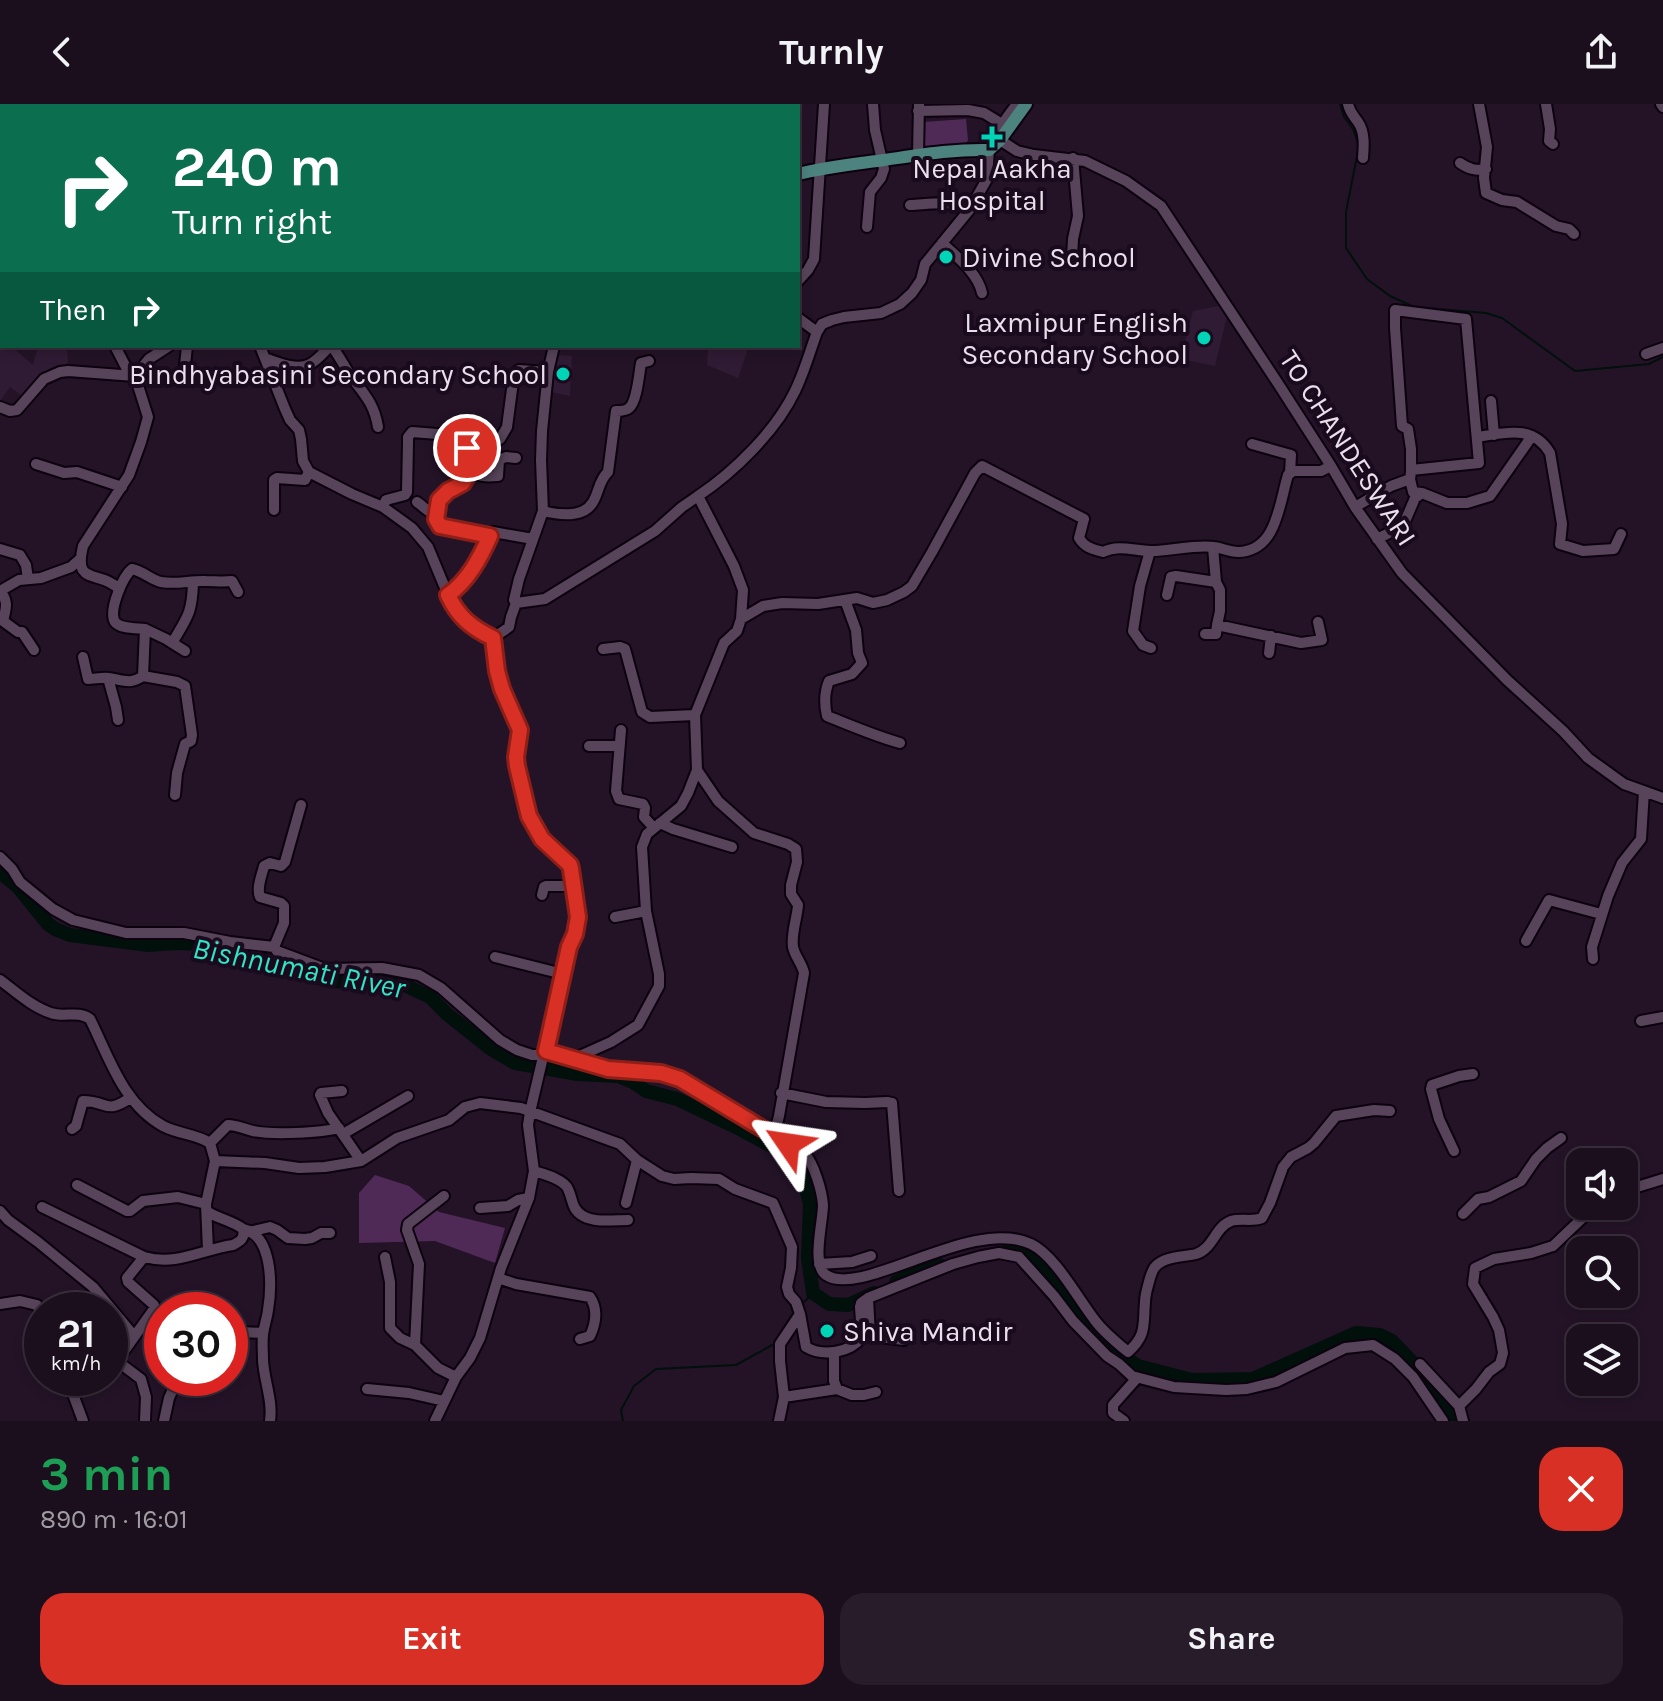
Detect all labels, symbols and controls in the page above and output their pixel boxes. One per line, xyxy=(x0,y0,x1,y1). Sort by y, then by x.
icon: back xyxy=(40,30,84,74)
icon: share xyxy=(1579,30,1623,74)
text: Turnly xyxy=(779,31,884,73)
marker: Nepal Aakha Hospital xyxy=(981,126,1003,148)
text: 240 m xyxy=(172,134,342,199)
icon: right xyxy=(40,136,144,240)
place label: Nepal Aakha Hospital xyxy=(912,152,1072,217)
text: Turn right xyxy=(172,201,332,243)
place label: Divine School xyxy=(962,241,1136,274)
marker: Divine School xyxy=(937,248,955,266)
icon: right xyxy=(123,288,167,332)
text: Then xyxy=(40,292,107,328)
place label: Laxmipur English Secondary School xyxy=(962,306,1188,371)
marker: Laxmipur English Secondary School xyxy=(1195,329,1213,347)
street label: TO CHANDESWARI xyxy=(1273,344,1423,552)
place label: Bindhyabasini Secondary School xyxy=(129,358,547,391)
marker: Bindhyabasini Secondary School xyxy=(554,365,572,383)
pin xyxy=(433,414,501,482)
icon: arrive xyxy=(445,426,489,470)
water label: Bishnumati River xyxy=(190,930,410,1007)
position arrow xyxy=(746,1102,830,1186)
map controls xyxy=(1566,1148,1638,1396)
button: sound xyxy=(1566,1148,1638,1220)
button: search xyxy=(1566,1236,1638,1308)
speed limit sign: 30 xyxy=(144,1292,248,1396)
text: 21 xyxy=(57,1310,95,1357)
place label: Shiva Mandir xyxy=(843,1315,1013,1348)
marker: Shiva Mandir xyxy=(818,1322,836,1340)
button: layers xyxy=(1566,1324,1638,1396)
text: km/h xyxy=(51,1352,101,1375)
text: 3 min xyxy=(40,1446,173,1502)
button: close xyxy=(1539,1447,1623,1531)
text: 890 m · 16:01 xyxy=(40,1504,187,1535)
button: Exit xyxy=(40,1593,824,1685)
button: Share xyxy=(840,1593,1623,1685)

